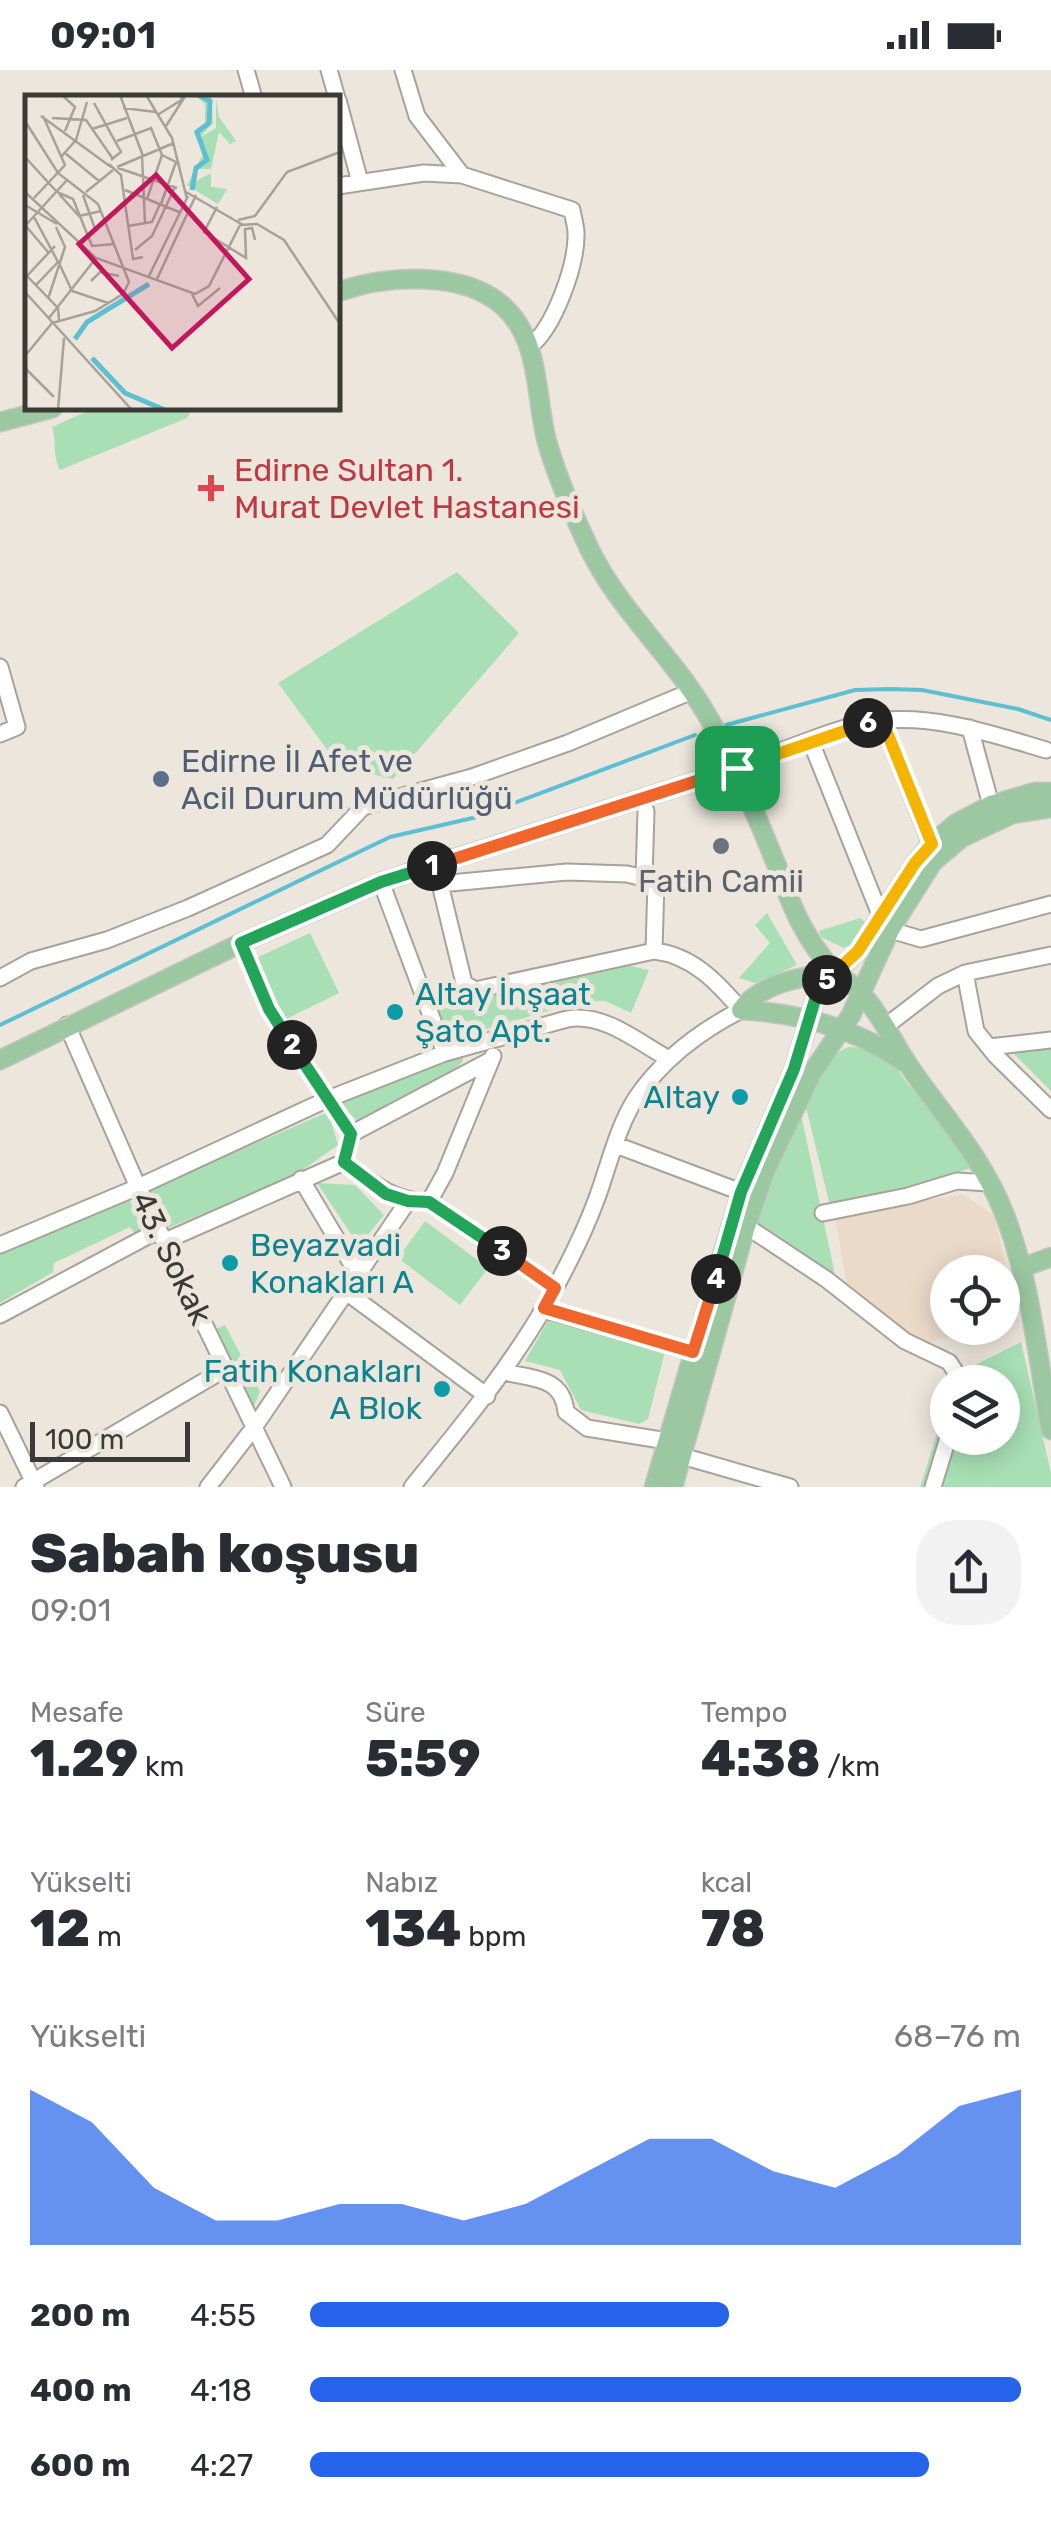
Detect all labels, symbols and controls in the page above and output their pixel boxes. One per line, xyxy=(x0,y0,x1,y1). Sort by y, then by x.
text: 09:01 xyxy=(50,12,156,58)
inset map xyxy=(25,95,340,410)
place label: Edirne Sultan 1. Murat Devlet Hastanesi xyxy=(234,451,580,526)
marker: Edirne Sultan 1. Murat Devlet Hastanesi xyxy=(198,475,224,501)
pin: 6 xyxy=(843,698,893,748)
text: 6 xyxy=(859,706,877,739)
pin xyxy=(695,726,780,811)
icon: arrive xyxy=(710,741,765,796)
place label: Edirne İl Afet ve Acil Durum Müdürlüğü xyxy=(181,742,513,817)
marker: Edirne İl Afet ve Acil Durum Müdürlüğü xyxy=(150,768,172,790)
marker: Fatih Camii xyxy=(710,835,732,857)
pin: 1 xyxy=(407,841,457,891)
text: 1 xyxy=(425,849,439,882)
place label: Fatih Camii xyxy=(638,862,804,900)
pin: 5 xyxy=(802,955,852,1005)
text: 5 xyxy=(818,963,836,996)
place label: Altay İnşaat Şato Apt. xyxy=(415,975,591,1050)
marker: Altay İnşaat Şato Apt. xyxy=(384,1001,406,1023)
pin: 2 xyxy=(267,1020,317,1070)
text: 2 xyxy=(283,1028,301,1061)
place label: Altay xyxy=(643,1078,720,1116)
marker: Altay xyxy=(729,1086,751,1108)
street label: 43. Sokak xyxy=(123,1185,221,1331)
place label: Beyazvadi Konakları A xyxy=(250,1226,414,1301)
pin: 3 xyxy=(477,1226,527,1276)
text: 3 xyxy=(493,1234,511,1267)
marker: Beyazvadi Konakları A xyxy=(219,1252,241,1274)
pin: 4 xyxy=(691,1254,741,1304)
map controls xyxy=(930,1255,1020,1455)
button: locate xyxy=(930,1255,1020,1345)
text: 4 xyxy=(706,1262,726,1295)
place label: Fatih Konakları A Blok xyxy=(204,1352,422,1427)
button: layers xyxy=(930,1365,1020,1455)
marker: Fatih Konakları A Blok xyxy=(431,1378,453,1400)
scale bar xyxy=(30,1417,190,1462)
text: 100 m xyxy=(45,1423,124,1456)
button: share xyxy=(916,1520,1021,1625)
text: Sabah koşusu xyxy=(30,1521,419,1586)
text: 09:01 xyxy=(30,1591,112,1629)
text: Mesafe xyxy=(30,1696,124,1729)
text: Süre xyxy=(365,1696,426,1729)
text: Tempo xyxy=(701,1696,788,1729)
text: 1.29 xyxy=(30,1729,138,1789)
text: 5:59 xyxy=(365,1729,481,1789)
text: 4:38 xyxy=(701,1729,820,1789)
text: km xyxy=(138,1750,184,1783)
text: /km xyxy=(820,1750,880,1783)
text: Yükselti xyxy=(30,1866,132,1899)
text: Nabız xyxy=(365,1866,438,1899)
text: kcal xyxy=(701,1866,752,1899)
text: 12 xyxy=(30,1899,90,1959)
text: 134 xyxy=(365,1899,461,1959)
text: 78 xyxy=(701,1899,765,1959)
text: m xyxy=(90,1920,122,1953)
text: bpm xyxy=(461,1920,526,1953)
text: Yükselti xyxy=(30,2017,146,2055)
text: 68–76 m xyxy=(894,2017,1021,2055)
text: 200 m xyxy=(30,2296,130,2334)
text: 4:55 xyxy=(190,2296,256,2334)
text: 400 m xyxy=(30,2371,132,2409)
text: 4:18 xyxy=(190,2371,252,2409)
text: 600 m xyxy=(30,2446,130,2484)
text: 4:27 xyxy=(190,2446,253,2484)

